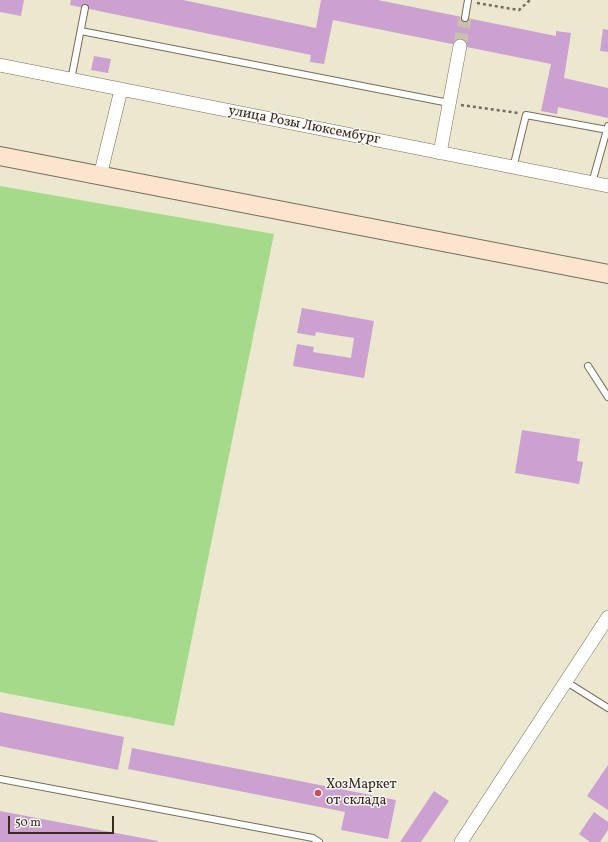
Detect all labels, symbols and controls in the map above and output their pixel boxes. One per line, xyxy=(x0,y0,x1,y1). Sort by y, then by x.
street label: улица Розы Люксембург xyxy=(227,103,381,149)
place label: ХозМаркет от склада xyxy=(326,777,397,810)
marker: ХозМаркет от склада xyxy=(313,788,323,798)
scale bar xyxy=(10,808,116,834)
text: 50 m xyxy=(15,815,41,831)

